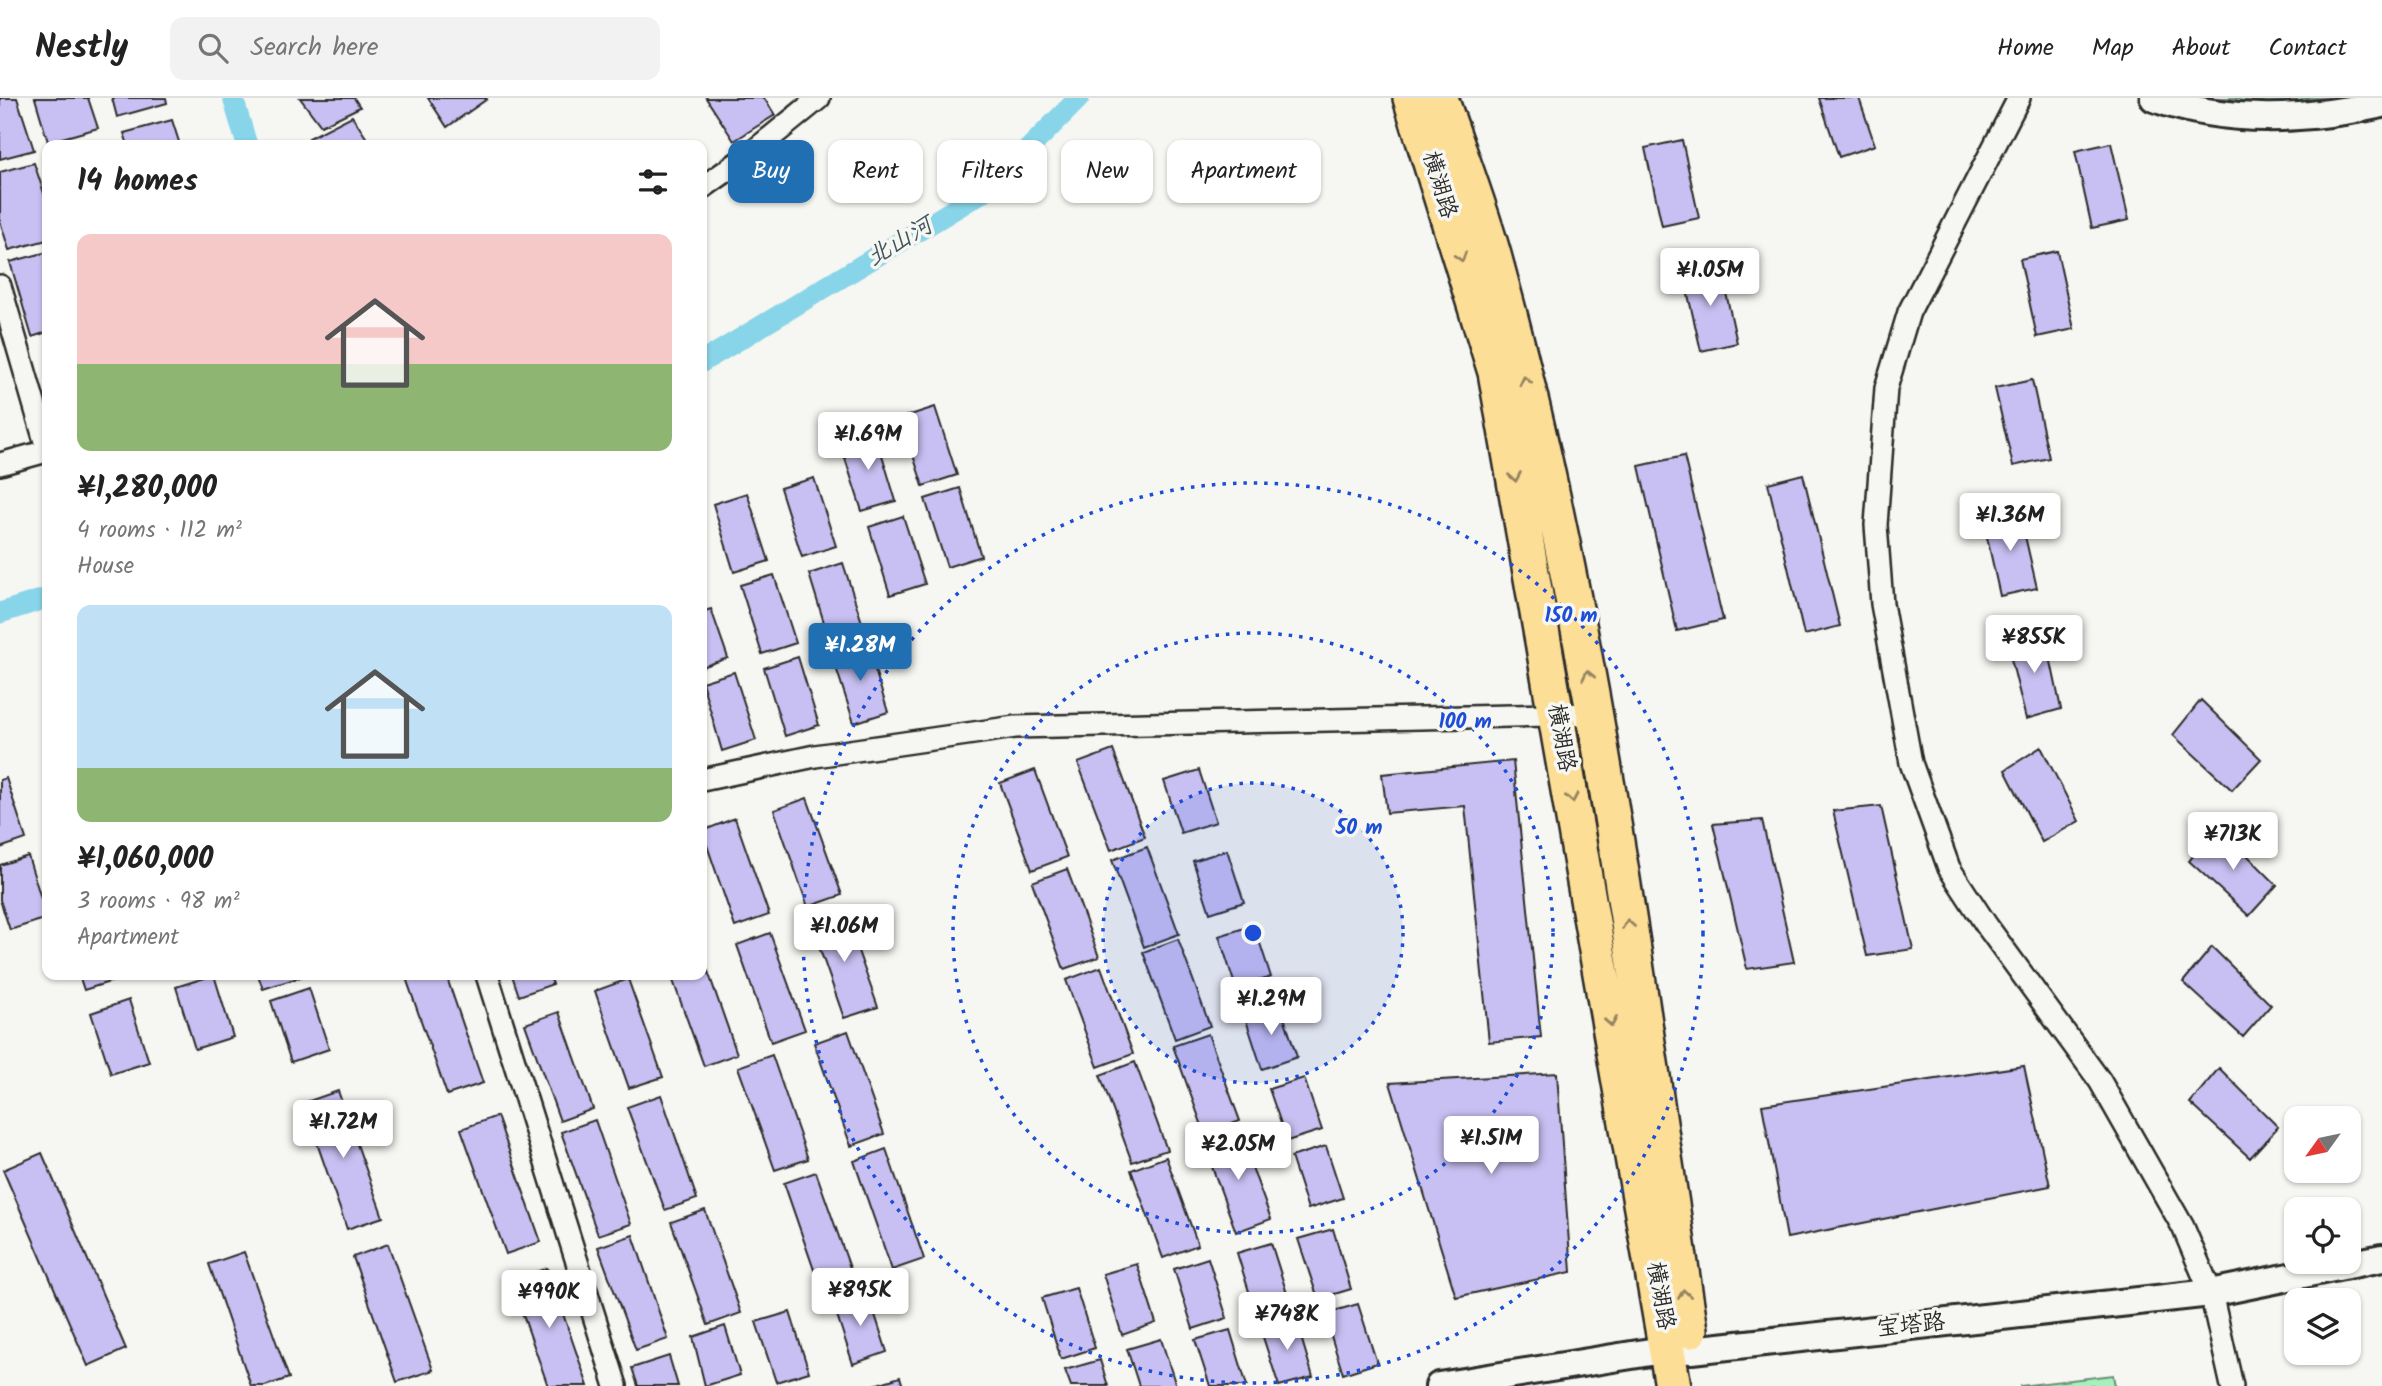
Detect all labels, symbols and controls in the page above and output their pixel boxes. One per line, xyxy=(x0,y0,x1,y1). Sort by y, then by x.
search box xyxy=(170,17,660,80)
text: Nestly xyxy=(35,22,128,75)
text: Search here xyxy=(250,27,378,69)
icon: search xyxy=(194,29,232,67)
text: Home xyxy=(1997,29,2054,68)
text: Map xyxy=(2092,29,2134,68)
text: About xyxy=(2172,29,2230,68)
text: Contact xyxy=(2268,29,2347,68)
chip: Buy xyxy=(728,140,814,203)
chip: Rent xyxy=(828,140,923,203)
chip: Filters xyxy=(937,140,1047,203)
chip: New xyxy=(1061,140,1153,203)
chip: Apartment xyxy=(1167,140,1321,203)
street label: 横湖路 xyxy=(1412,147,1466,223)
text: 14 homes xyxy=(77,158,198,206)
icon: filters xyxy=(634,163,672,201)
water label: 北山河 xyxy=(859,205,944,277)
pin: ¥1.05M xyxy=(1653,248,1767,308)
one-way arrow xyxy=(1453,250,1468,262)
text: ¥1.05M xyxy=(1676,253,1744,289)
icon: home xyxy=(312,280,438,406)
one-way arrow xyxy=(1519,375,1534,387)
pin: ¥1.69M xyxy=(811,412,925,472)
text: ¥1.69M xyxy=(834,417,902,453)
text: ¥1,280,000 xyxy=(77,465,217,513)
one-way arrow xyxy=(1506,471,1521,483)
pin: ¥1.36M xyxy=(1953,494,2067,553)
text: ¥1.36M xyxy=(1976,498,2044,534)
text: 4 rooms · 112 m² xyxy=(77,513,242,549)
text: House xyxy=(77,549,134,585)
text: 150 m xyxy=(1544,600,1598,633)
pin: ¥855K xyxy=(1985,616,2083,675)
text: ¥855K xyxy=(2002,620,2066,656)
pin: ¥1.28M xyxy=(803,624,917,683)
text: ¥1.28M xyxy=(825,628,895,664)
icon: home xyxy=(312,651,438,777)
one-way arrow xyxy=(1581,669,1596,681)
street label: 横湖路 xyxy=(1537,701,1585,775)
text: 100 m xyxy=(1438,706,1492,739)
one-way arrow xyxy=(1563,792,1578,804)
text: 50 m xyxy=(1335,812,1382,845)
pin: ¥713K xyxy=(2184,812,2282,872)
text: ¥713K xyxy=(2204,817,2262,853)
text: ¥1,060,000 xyxy=(77,836,213,884)
text: 3 rooms · 98 m² xyxy=(77,884,240,920)
pin: ¥1.06M xyxy=(787,904,901,964)
text: ¥1.06M xyxy=(810,909,878,945)
one-way arrow xyxy=(1621,918,1636,930)
text: Apartment xyxy=(77,920,179,956)
centre of rings xyxy=(1241,921,1265,945)
pin: ¥1.29M xyxy=(1214,978,1328,1037)
text: ¥1.29M xyxy=(1237,982,1305,1018)
one-way arrow xyxy=(1603,1016,1618,1028)
pin: ¥1.72M xyxy=(286,1100,400,1160)
text: ¥1.72M xyxy=(309,1105,377,1141)
north arrow xyxy=(2284,1106,2361,1183)
map controls xyxy=(2284,1106,2361,1365)
pin: ¥1.51M xyxy=(1434,1116,1548,1176)
text: ¥1.51M xyxy=(1460,1121,1522,1157)
pin: ¥2.05M xyxy=(1181,1122,1295,1182)
text: ¥2.05M xyxy=(1201,1127,1275,1163)
button: locate xyxy=(2284,1197,2361,1274)
street label: 横湖路 xyxy=(1636,1259,1684,1333)
pin: ¥895K xyxy=(811,1268,909,1328)
pin: ¥990K xyxy=(500,1270,598,1330)
text: ¥895K xyxy=(828,1273,892,1309)
text: ¥990K xyxy=(517,1275,581,1311)
one-way arrow xyxy=(1677,1288,1692,1300)
button: layers xyxy=(2284,1288,2361,1365)
pin: ¥748K xyxy=(1238,1292,1336,1352)
text: ¥748K xyxy=(1255,1297,1319,1333)
street label: 宝塔路 xyxy=(1875,1304,1947,1348)

